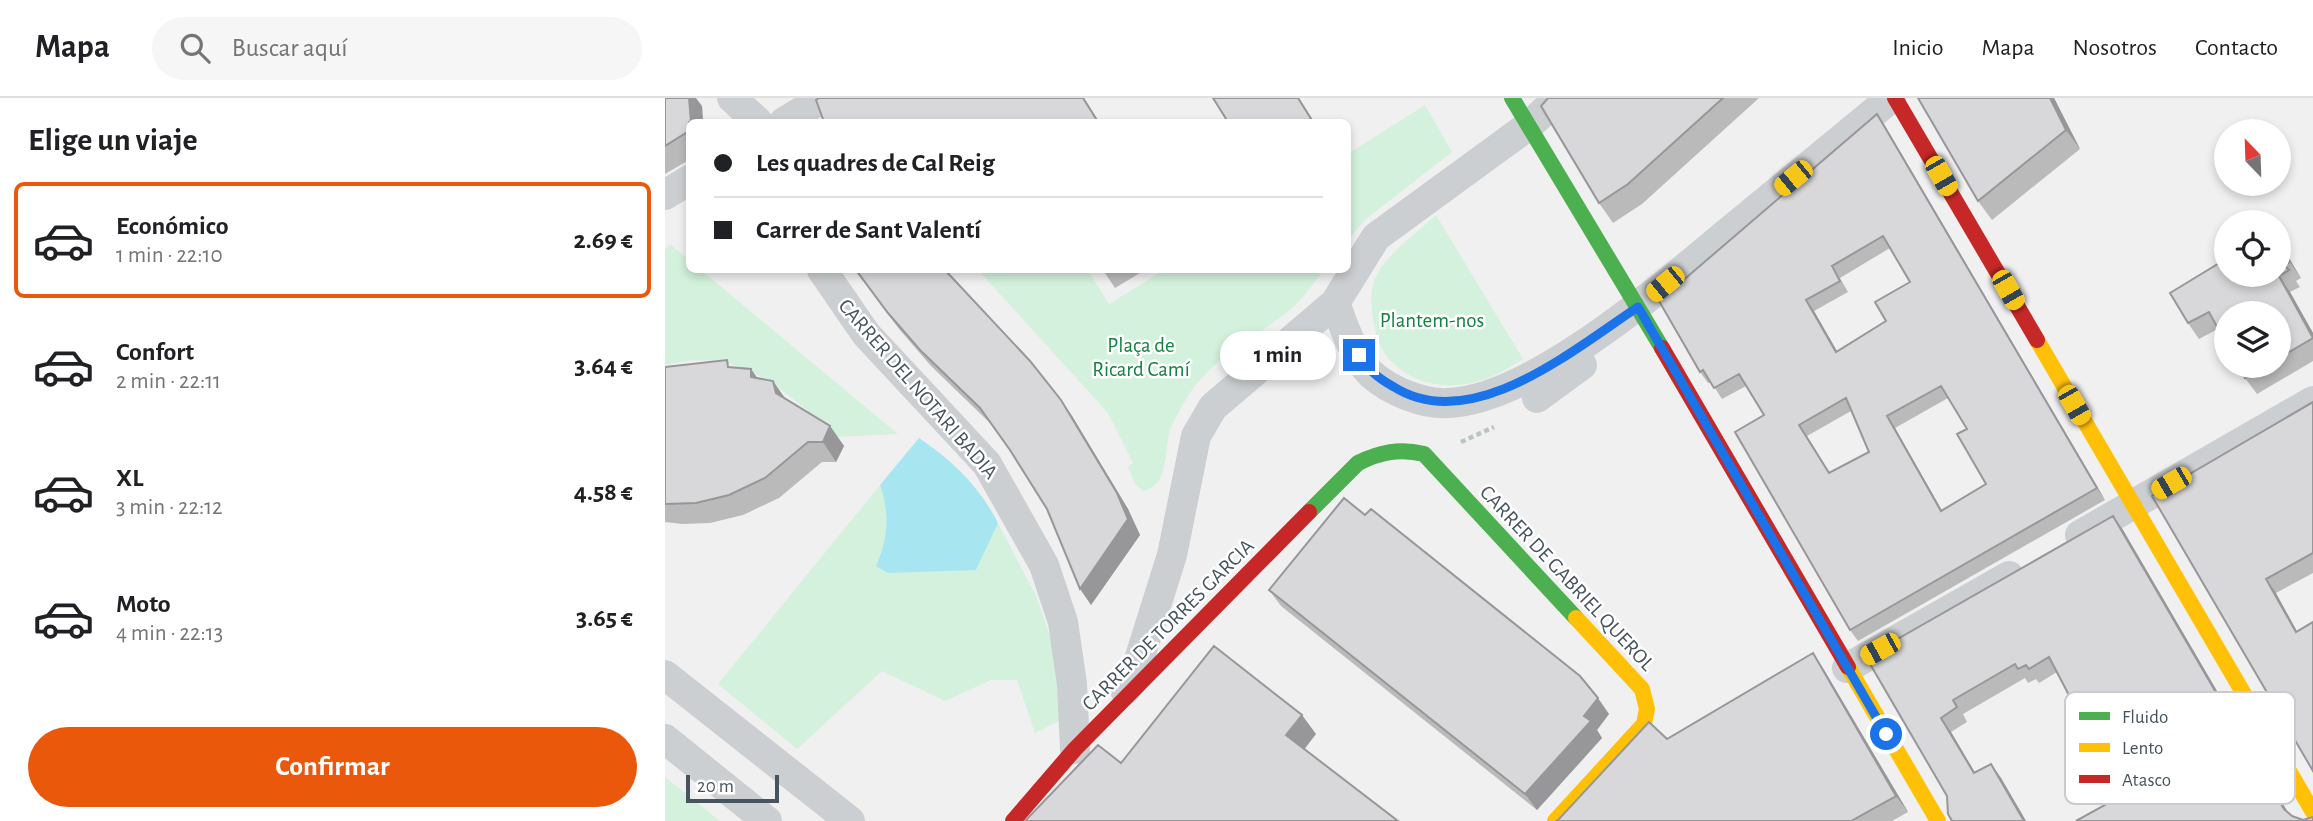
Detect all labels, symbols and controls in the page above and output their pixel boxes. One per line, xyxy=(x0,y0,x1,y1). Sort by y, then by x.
search box xyxy=(152,17,642,80)
icon: search xyxy=(176,29,214,67)
text: Mapa xyxy=(35,31,110,64)
text: Buscar aquí xyxy=(232,35,348,61)
text: Inicio xyxy=(1892,36,1943,60)
text: Mapa xyxy=(1981,36,2035,60)
text: Nosotros xyxy=(2073,36,2157,60)
text: Contacto xyxy=(2195,36,2278,60)
north arrow xyxy=(2214,119,2291,196)
map controls xyxy=(2214,119,2291,378)
text: Elige un viaje xyxy=(28,124,198,156)
text: Les quadres de Cal Reig xyxy=(756,150,995,176)
car xyxy=(1922,153,1961,199)
car xyxy=(1771,157,1816,199)
icon: car xyxy=(32,209,95,272)
button: locate xyxy=(2214,210,2291,287)
text: Económico xyxy=(116,213,229,239)
text: Carrer de Sant Valentí xyxy=(756,217,981,243)
text: 2.69 € xyxy=(574,227,633,253)
text: 1 min · 22:10 xyxy=(116,244,223,267)
car xyxy=(1643,263,1688,305)
car xyxy=(1989,267,2028,313)
street label: CARRER DEL NOTARI BADIA xyxy=(834,295,1002,483)
button: layers xyxy=(2214,301,2291,378)
park label: Plantem-nos xyxy=(1380,310,1484,331)
callout: 1 min xyxy=(1219,330,1335,380)
icon: car xyxy=(32,335,95,398)
park label: Plaça de Ricard Camí xyxy=(1092,335,1191,380)
text: Confort xyxy=(116,339,194,365)
route end xyxy=(1343,339,1375,371)
text: 1 min xyxy=(1254,344,1302,367)
text: 3.64 € xyxy=(574,353,633,379)
text: 2 min · 22:11 xyxy=(116,370,221,393)
car xyxy=(2055,382,2094,428)
icon: car xyxy=(32,461,95,524)
car xyxy=(2148,463,2195,503)
text: XL xyxy=(116,465,143,491)
text: 4.58 € xyxy=(574,479,633,505)
street label: CARRER DE GABRIEL QUEROL xyxy=(1476,481,1658,675)
text: 3 min · 22:12 xyxy=(116,496,223,519)
street label: CARRER DE TORRES GARCIA xyxy=(1078,535,1258,715)
icon: car xyxy=(32,587,95,650)
text: Moto xyxy=(116,591,171,617)
text: 3.65 € xyxy=(576,605,633,631)
text: 4 min · 22:13 xyxy=(116,622,223,645)
car xyxy=(1857,630,1904,668)
legend xyxy=(2065,692,2295,804)
text: Fluido xyxy=(2122,708,2168,727)
route start xyxy=(1870,718,1902,750)
button: Confirmar xyxy=(28,727,637,807)
text: Lento xyxy=(2122,739,2163,758)
text: Atasco xyxy=(2122,771,2171,790)
scale bar xyxy=(686,772,779,804)
text: 20 m xyxy=(697,777,734,796)

